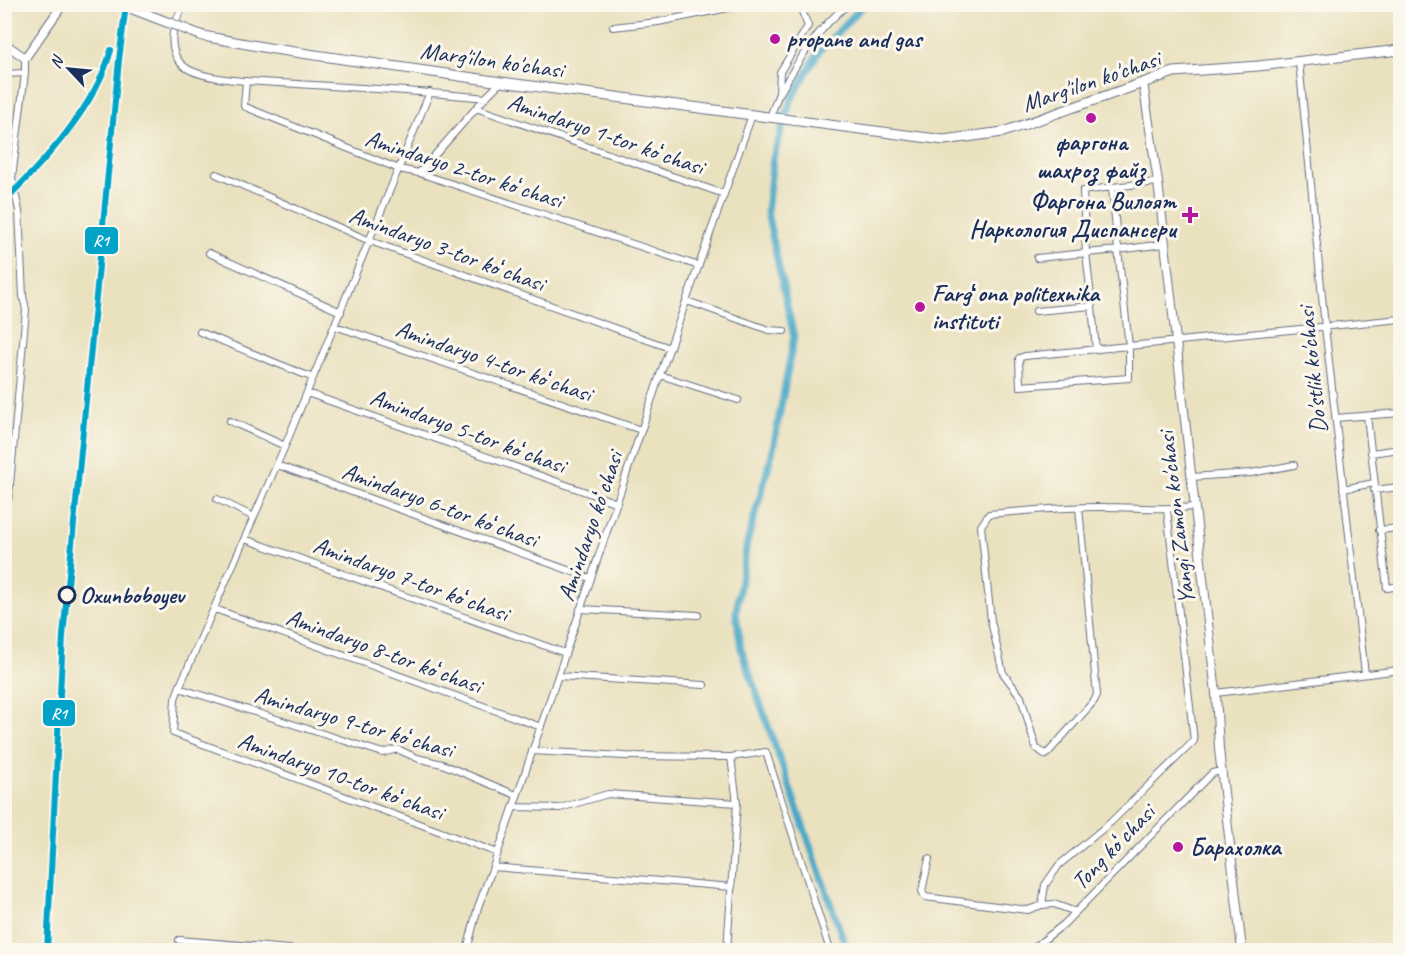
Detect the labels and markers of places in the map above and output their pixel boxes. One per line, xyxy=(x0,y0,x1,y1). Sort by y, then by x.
place label: propane and gas xyxy=(787,24,924,54)
marker: propane and gas xyxy=(768,32,782,46)
marker: фаргона шахроз файз xyxy=(1084,111,1098,125)
place label: фаргона шахроз файз xyxy=(1037,127,1147,186)
place label: Фаргона Вилоят Наркология Диспансери xyxy=(969,186,1179,244)
marker: Фаргона Вилоят Наркология Диспансери xyxy=(1181,206,1199,224)
place label: Fargʻona politexnika instituti xyxy=(932,278,1101,336)
marker: Fargʻona politexnika instituti xyxy=(913,300,927,314)
place label: Oxunboboyev xyxy=(80,580,187,610)
marker: Oxunboboyev xyxy=(58,586,76,604)
place label: Барахолка xyxy=(1190,832,1283,862)
marker: Барахолка xyxy=(1171,840,1185,854)

